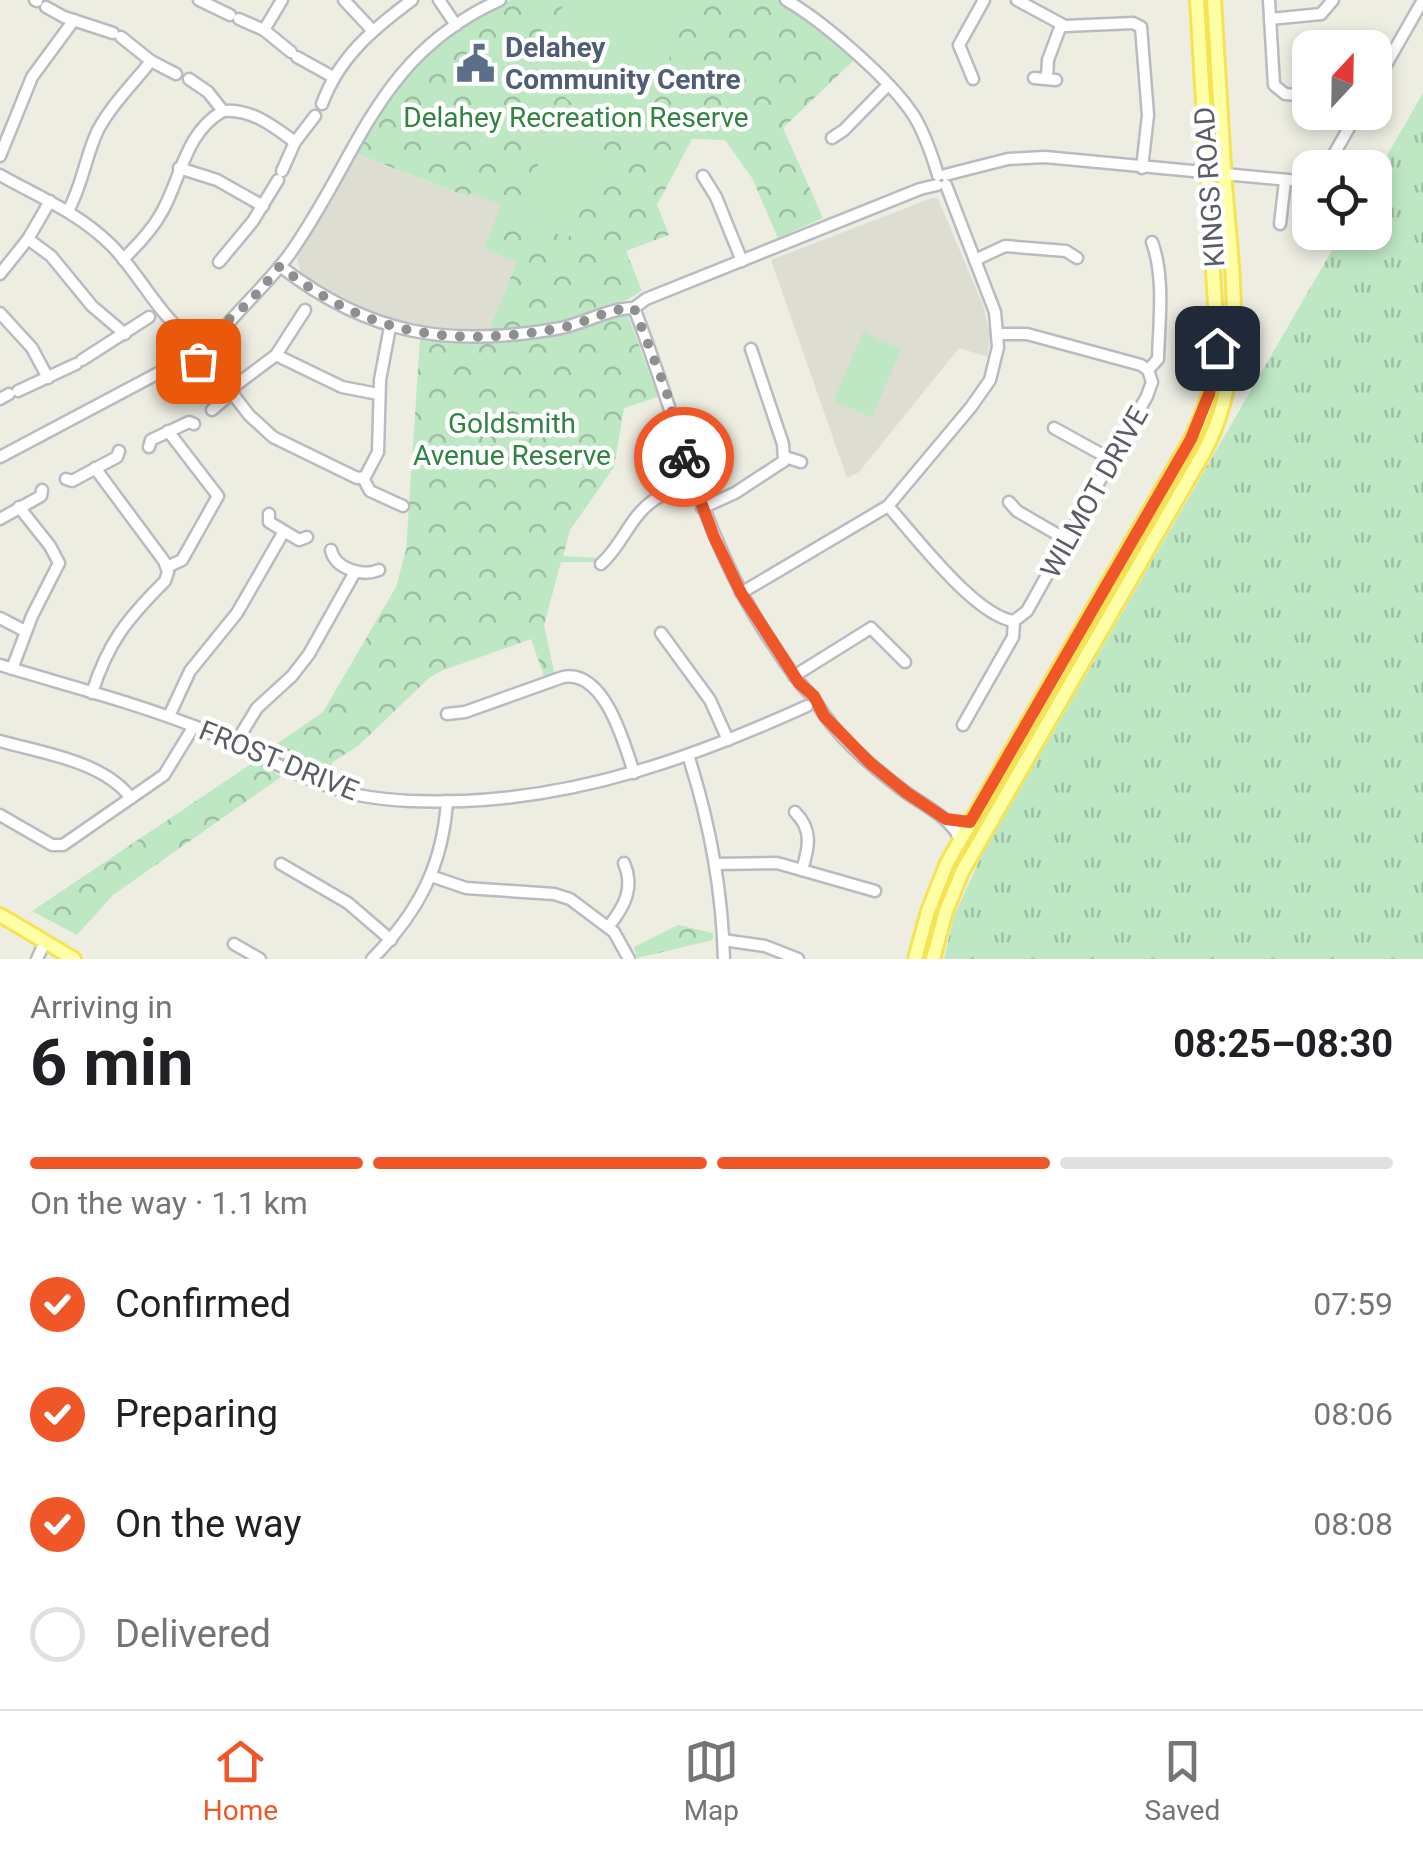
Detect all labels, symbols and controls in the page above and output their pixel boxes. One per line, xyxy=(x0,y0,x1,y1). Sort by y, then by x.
north arrow xyxy=(1292,30,1392,130)
map controls xyxy=(1292,30,1392,250)
place label: Delahey Community Centre xyxy=(505,31,741,96)
public building icon: Delahey Community Centre xyxy=(454,42,496,84)
park label: Delahey Recreation Reserve xyxy=(403,101,749,134)
street label: KINGS ROAD xyxy=(1187,106,1232,268)
button: locate xyxy=(1292,150,1392,250)
pin xyxy=(1175,306,1260,391)
pin xyxy=(156,319,241,404)
icon: home xyxy=(1190,321,1245,376)
icon: bag xyxy=(171,334,226,389)
street label: WILMOT DRIVE xyxy=(1034,401,1155,584)
park label: Goldsmith Avenue Reserve xyxy=(413,407,611,472)
courier xyxy=(634,407,734,507)
icon: bike xyxy=(657,430,712,485)
street label: FROST DRIVE xyxy=(194,714,363,807)
text: Arriving in xyxy=(30,988,173,1026)
text: 08:25–08:30 xyxy=(1173,1022,1393,1066)
text: 6 min xyxy=(30,1025,193,1101)
text: On the way · 1.1 km xyxy=(30,1184,308,1222)
icon: check xyxy=(30,1277,85,1332)
text: Confirmed xyxy=(115,1282,291,1326)
text: 07:59 xyxy=(1313,1285,1393,1323)
icon: check xyxy=(30,1387,85,1442)
text: Preparing xyxy=(115,1392,278,1436)
text: 08:06 xyxy=(1313,1395,1393,1433)
icon: check xyxy=(30,1497,85,1552)
text: On the way xyxy=(115,1502,301,1546)
text: 08:08 xyxy=(1313,1505,1393,1543)
text: Delivered xyxy=(115,1612,271,1656)
tab: Home xyxy=(203,1734,278,1827)
tab: Map xyxy=(684,1734,739,1827)
tab: Saved xyxy=(1145,1734,1220,1827)

